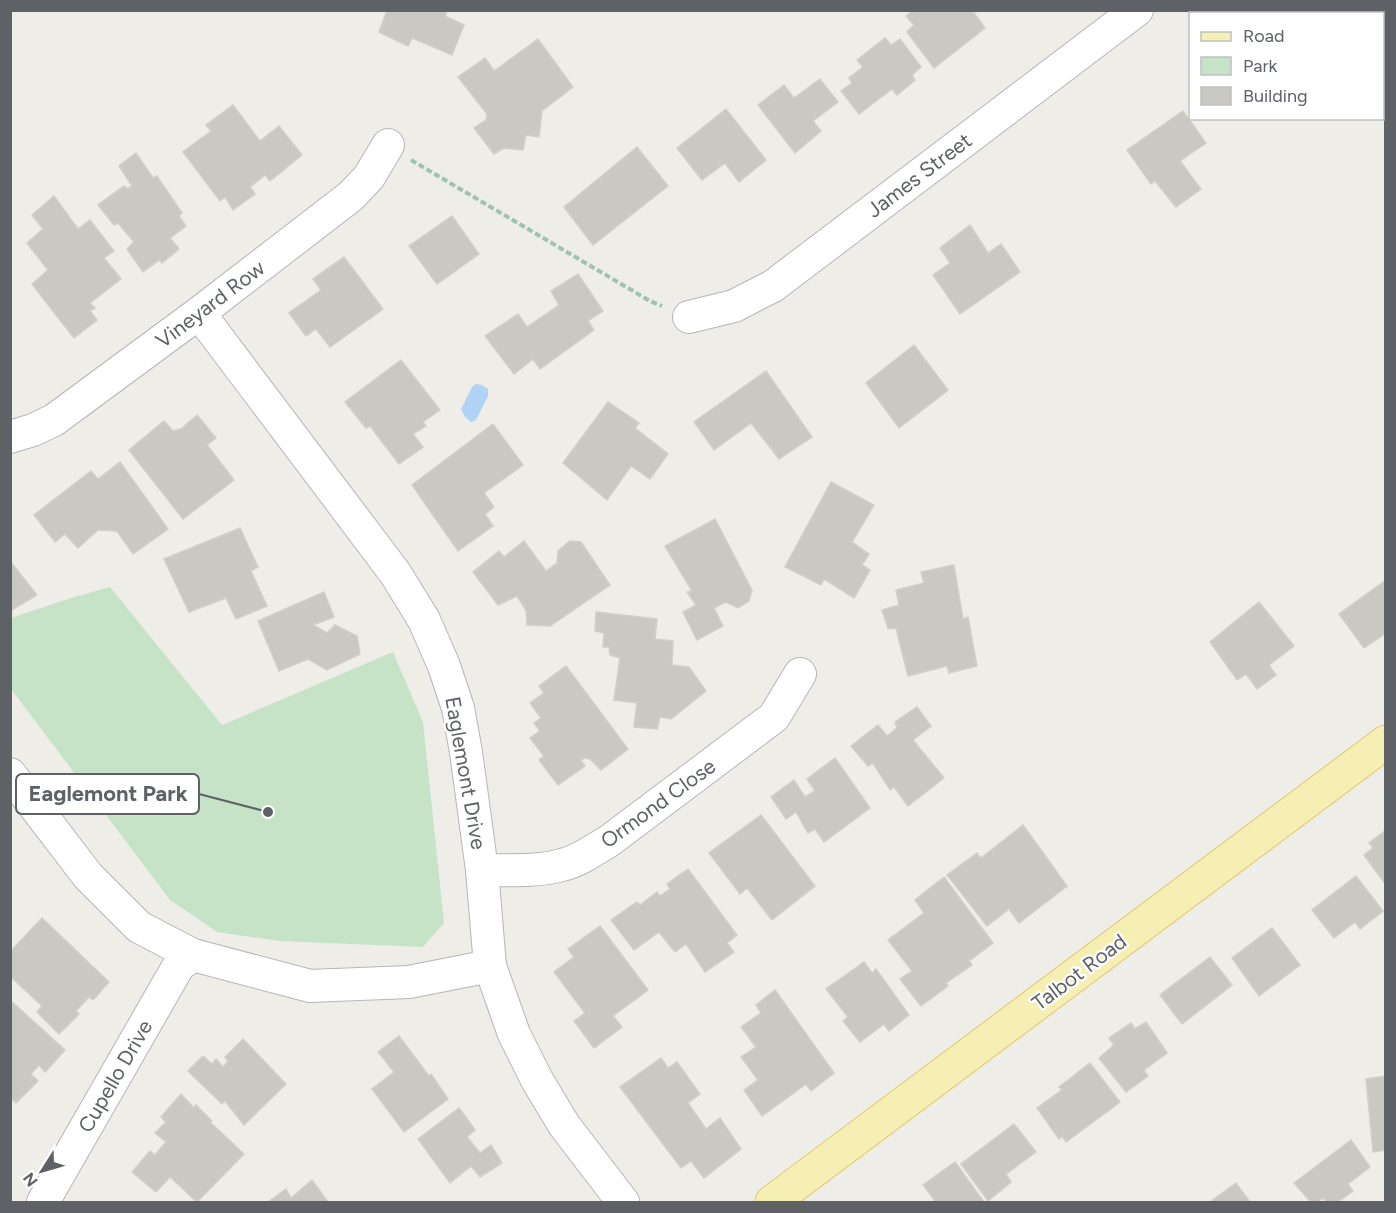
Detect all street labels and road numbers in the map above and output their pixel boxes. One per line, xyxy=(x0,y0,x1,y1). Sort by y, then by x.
street label: James Street xyxy=(862,127,976,222)
street label: Vineyard Row xyxy=(151,255,270,353)
street label: Eaglemont Drive xyxy=(440,694,492,852)
street label: Ormond Close xyxy=(596,753,720,853)
street label: Talbot Road xyxy=(1027,928,1131,1016)
street label: Cupello Drive xyxy=(73,1015,157,1137)

